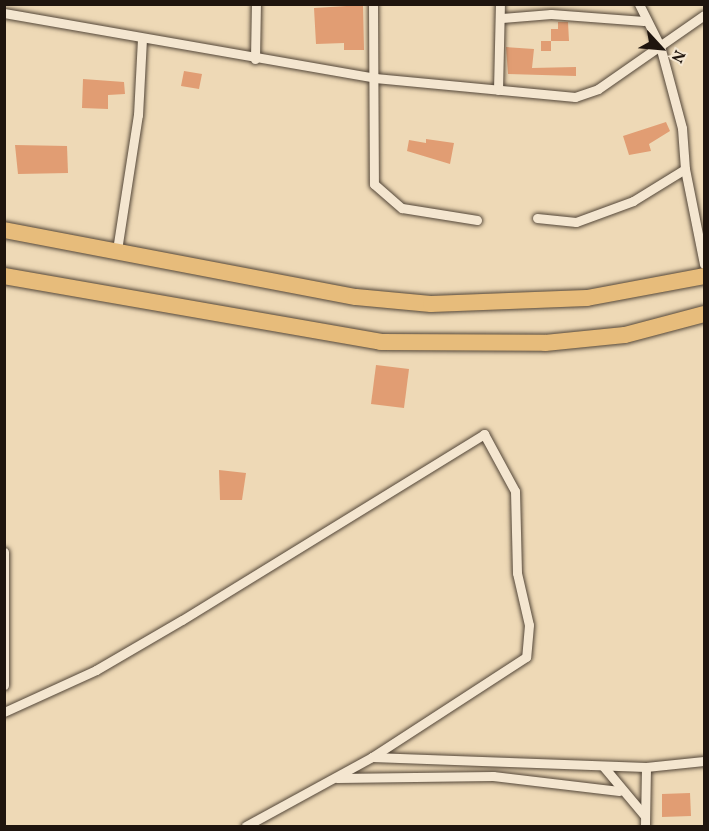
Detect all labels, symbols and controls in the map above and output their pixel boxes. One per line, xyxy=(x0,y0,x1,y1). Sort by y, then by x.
north arrow xyxy=(631,18,691,78)
text: N xyxy=(665,46,690,66)

